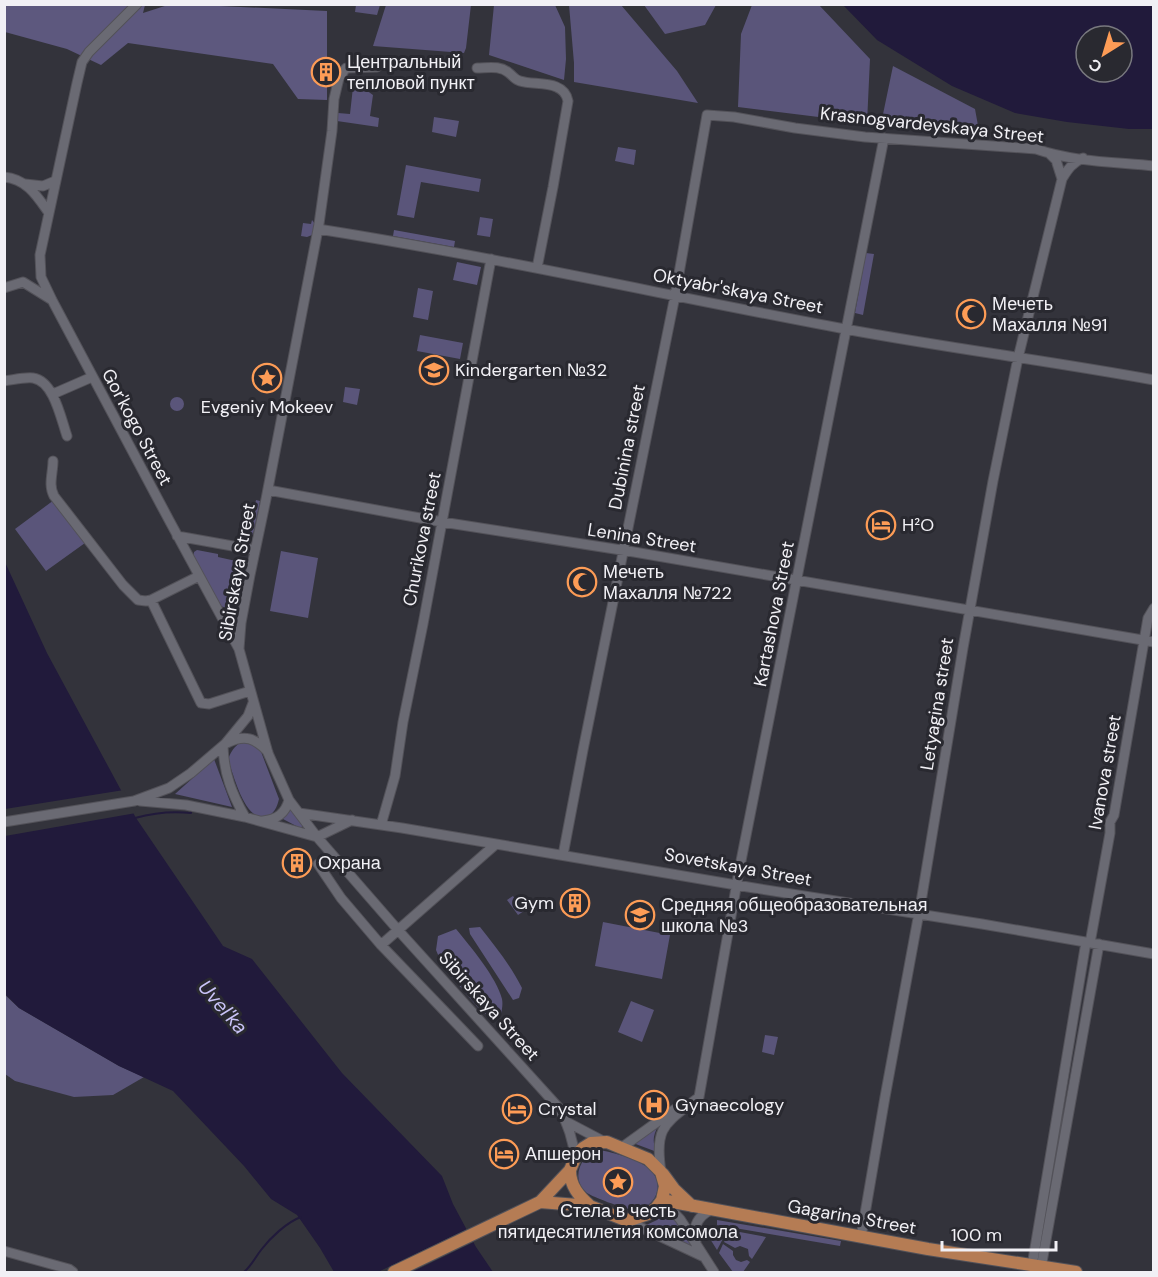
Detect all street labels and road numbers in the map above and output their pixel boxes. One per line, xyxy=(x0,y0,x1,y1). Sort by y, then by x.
street label: Krasnogvardeyskaya Street xyxy=(819,101,1045,149)
street label: Oktyabr'skaya Street xyxy=(651,263,825,319)
street label: Gor'kogo Street xyxy=(96,365,178,489)
street label: Dubinina street xyxy=(603,382,651,512)
street label: Churikova street xyxy=(397,470,447,608)
street label: Sibirskaya Street xyxy=(213,501,261,643)
street label: Lenina Street xyxy=(586,518,698,558)
street label: Kartashova Street xyxy=(748,539,800,689)
street label: Letyagina street xyxy=(915,636,959,772)
street label: Ivanova street xyxy=(1083,713,1127,831)
street label: Sovetskaya Street xyxy=(662,842,814,892)
street label: Sibirskaya Street xyxy=(433,946,545,1066)
street label: Gagarina Street xyxy=(786,1194,918,1240)

